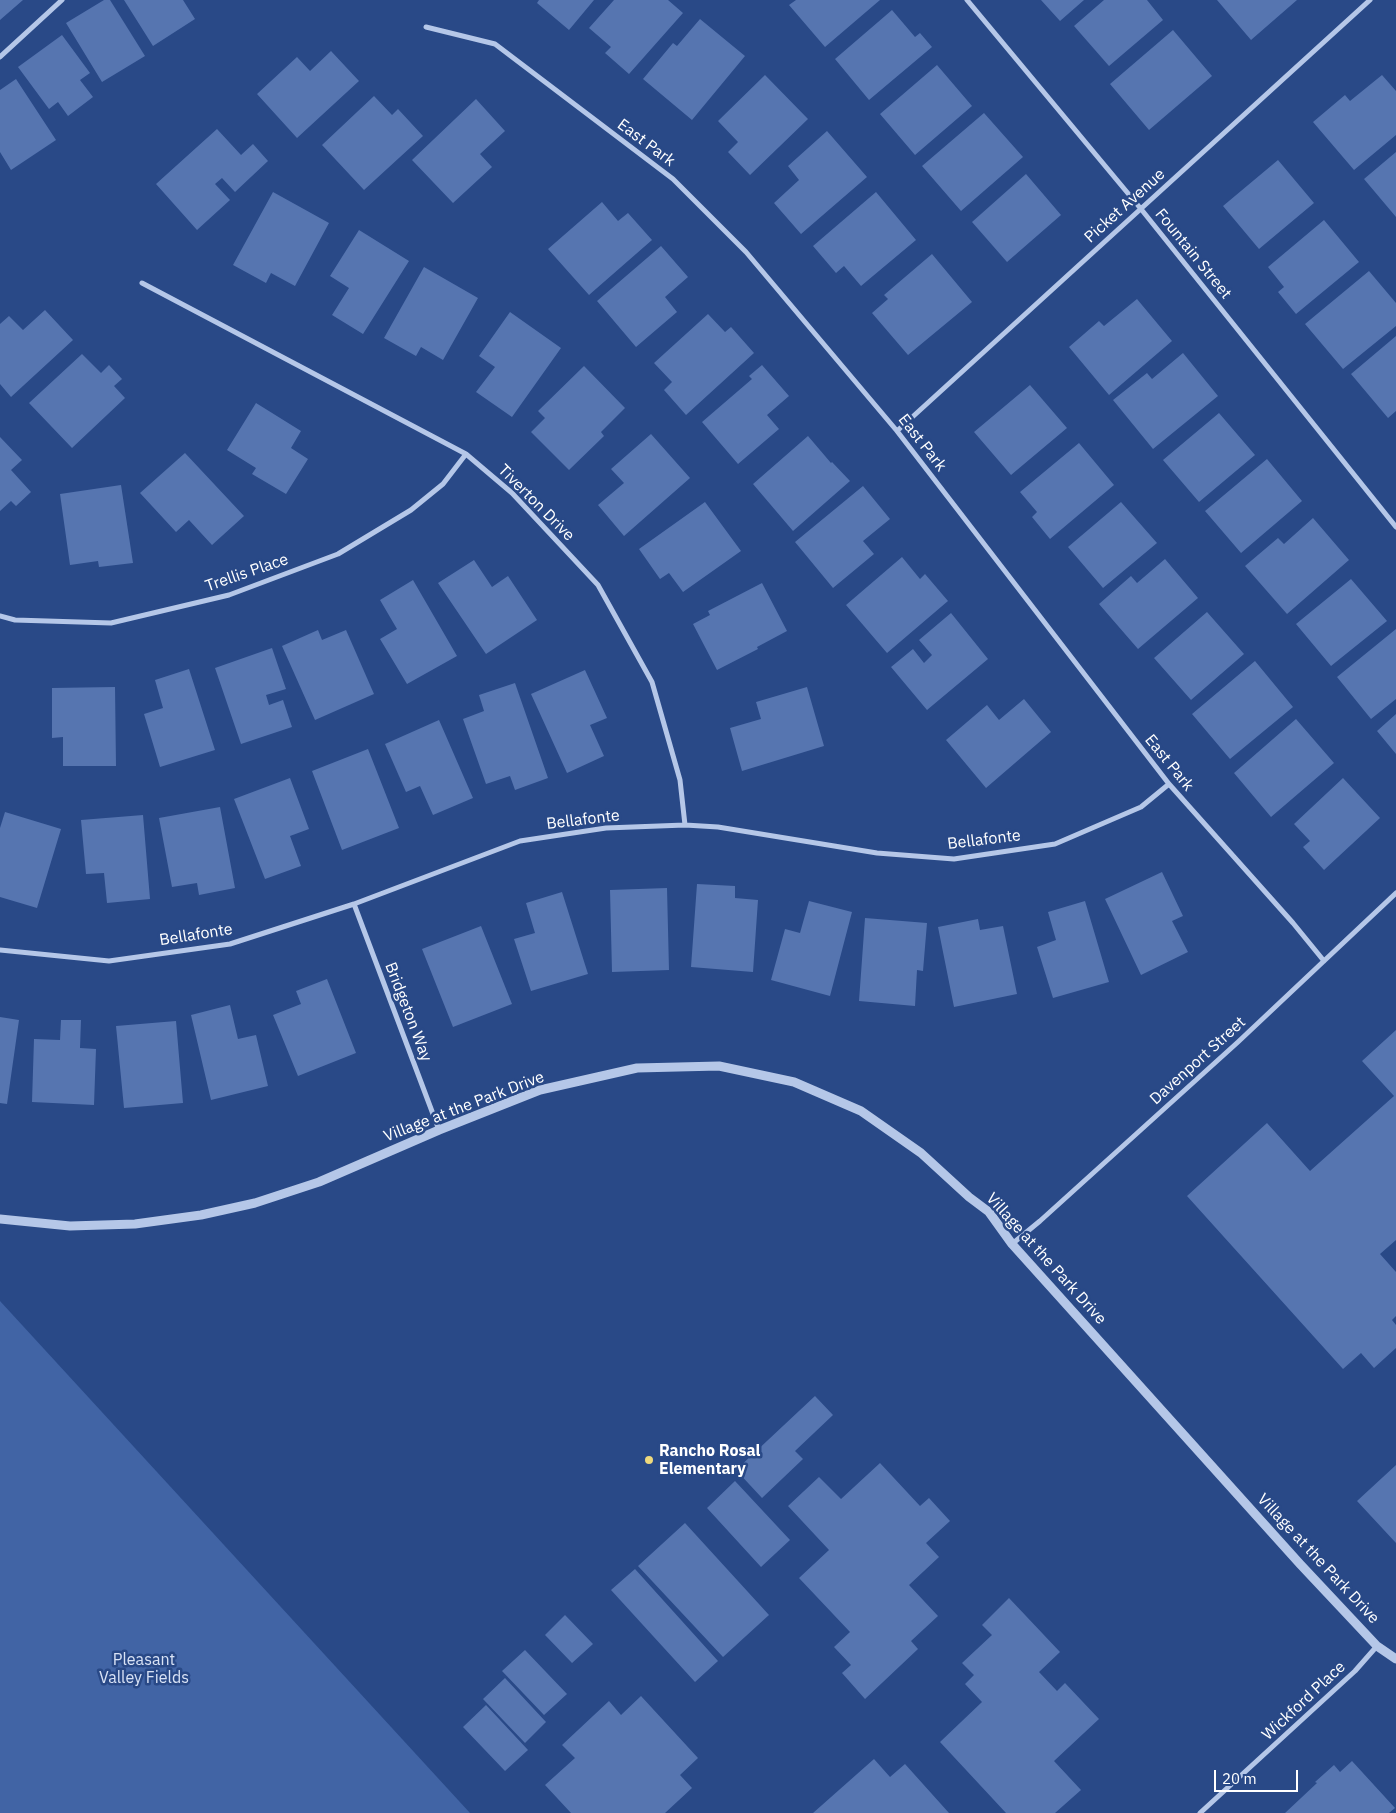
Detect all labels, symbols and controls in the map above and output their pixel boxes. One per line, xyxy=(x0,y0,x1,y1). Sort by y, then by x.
street label: East Park xyxy=(613,115,679,171)
street label: Picket Avenue xyxy=(1081,165,1169,247)
street label: Fountain Street xyxy=(1151,205,1235,303)
street label: East Park xyxy=(894,411,950,475)
street label: Tiverton Drive xyxy=(494,461,578,545)
street label: Trellis Place xyxy=(203,550,291,596)
street label: East Park xyxy=(1140,731,1198,795)
street label: Bellafonte xyxy=(545,806,621,834)
street label: Bellafonte xyxy=(946,826,1022,854)
street label: Bellafonte xyxy=(158,920,234,950)
street label: Bridgeton Way xyxy=(380,960,436,1064)
street label: Davenport Street xyxy=(1146,1013,1250,1109)
street label: Village at the Park Drive xyxy=(381,1068,547,1146)
street label: Village at the Park Drive xyxy=(982,1189,1110,1329)
place label: Rancho Rosal Elementary xyxy=(659,1441,760,1479)
marker: Rancho Rosal Elementary xyxy=(643,1454,655,1466)
street label: Village at the Park Drive xyxy=(1253,1490,1383,1628)
park label: Pleasant Valley Fields xyxy=(99,1650,189,1688)
street label: Wickford Place xyxy=(1258,1658,1350,1744)
scale bar xyxy=(1216,1760,1300,1792)
text: 20 m xyxy=(1222,1769,1257,1788)

